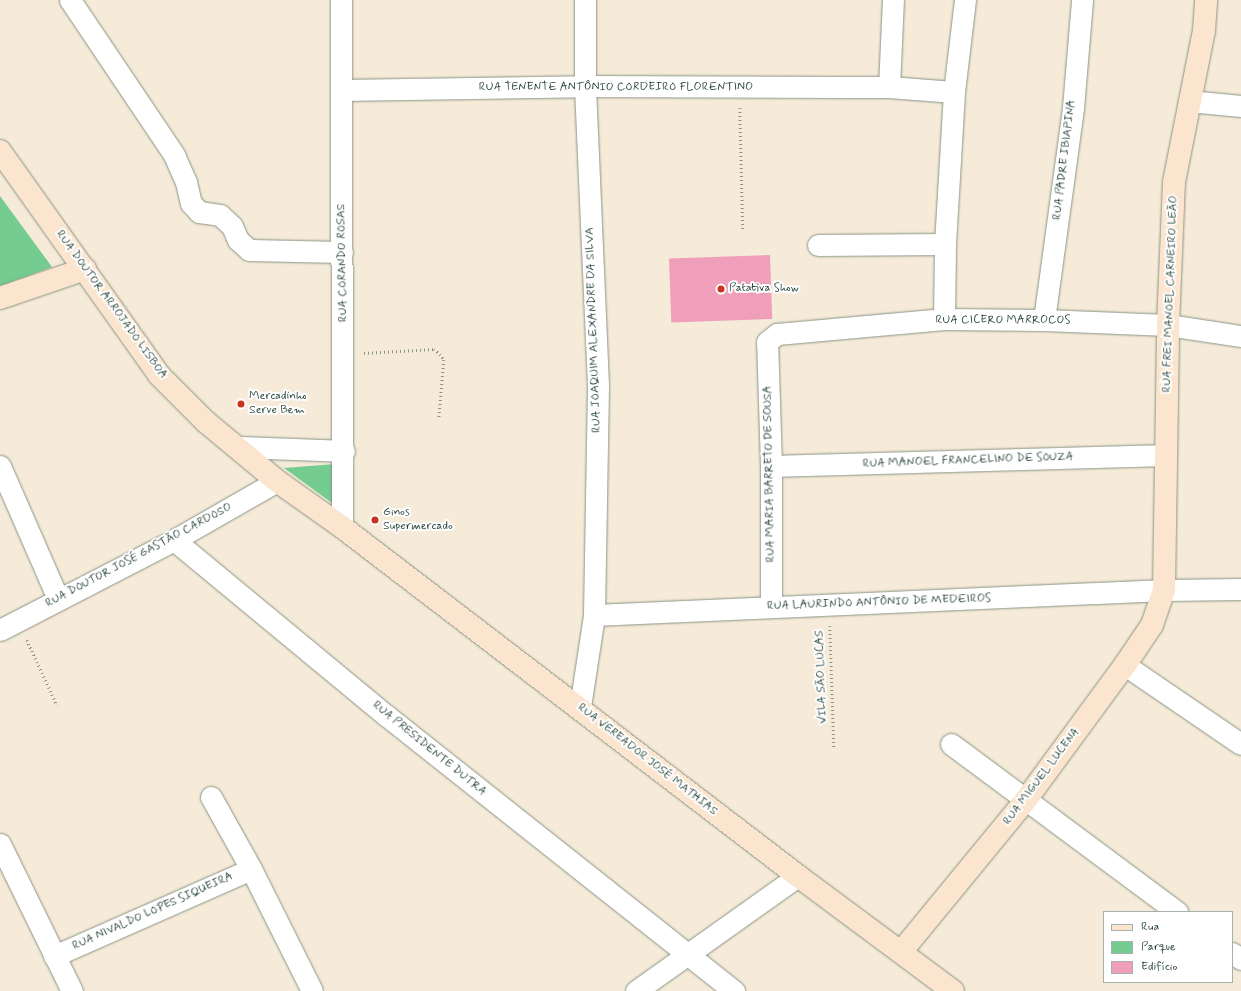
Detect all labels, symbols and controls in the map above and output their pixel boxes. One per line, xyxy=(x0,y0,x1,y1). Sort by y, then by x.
street label: RUA TENENTE ANTÔNIO CORDEIRO FLORENTINO xyxy=(480,81,752,95)
street label: RUA PADRE IBIAPINA xyxy=(1050,97,1080,223)
street label: RUA FREI MANOEL CARNEIRO LEÃO xyxy=(1160,194,1182,394)
street label: RUA CORANDO ROSAS xyxy=(335,204,351,322)
street label: RUA JOAQUIM ALEXANDRE DA SILVA xyxy=(583,224,605,436)
street label: RUA DOUTOR ARROJADO LISBOA xyxy=(52,227,170,383)
place label: Patativa Show xyxy=(729,282,799,296)
marker: Patativa Show xyxy=(716,284,726,294)
street label: RUA CICERO MARROCOS xyxy=(934,314,1072,328)
street label: RUA MARIA BARRETO DE SOUSA xyxy=(761,385,779,563)
place label: Mercadinho Serve Bem xyxy=(249,390,307,418)
marker: Mercadinho Serve Bem xyxy=(236,399,246,409)
street label: RUA MANOEL FRANCELINO DE SOUZA xyxy=(864,450,1072,472)
street label: RUA DOUTOR JOSÉ GASTÃO CARDOSO xyxy=(43,500,235,612)
place label: Ginos Supermercado xyxy=(383,506,453,534)
marker: Ginos Supermercado xyxy=(370,515,380,525)
street label: RUA LAURINDO ANTÔNIO DE MEDEIROS xyxy=(768,592,990,614)
street label: VILA SÃO LUCAS xyxy=(813,630,831,724)
street label: RUA PRESIDENTE DUTRA xyxy=(369,699,489,799)
street label: RUA VEREADOR JOSÉ MATHIAS xyxy=(573,700,721,820)
street label: RUA MIGUEL LUCENA xyxy=(1000,724,1084,830)
street label: RUA NIVALDO LOPES SIQUEIRA xyxy=(69,869,237,955)
legend xyxy=(1103,911,1233,983)
text: Rua xyxy=(1141,919,1159,935)
text: Parque xyxy=(1141,939,1176,955)
text: Edifício xyxy=(1141,959,1177,975)

